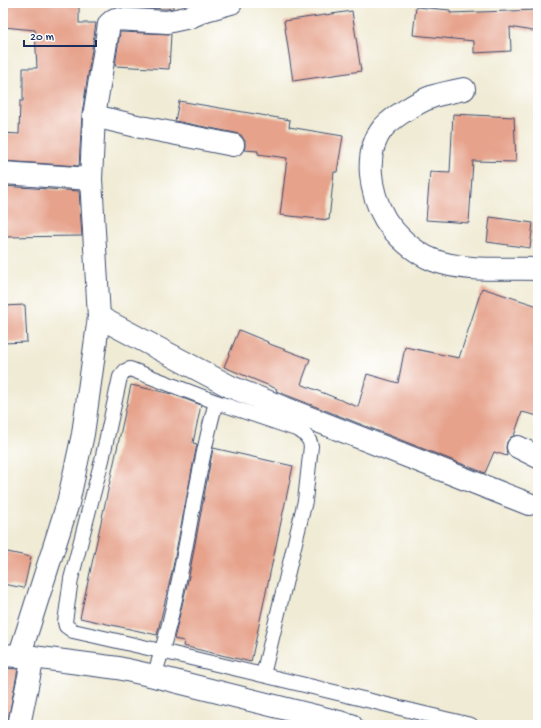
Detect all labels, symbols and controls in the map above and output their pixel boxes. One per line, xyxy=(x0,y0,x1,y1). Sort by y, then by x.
scale bar xyxy=(24,22,96,48)
text: 20 m xyxy=(30,31,55,45)

